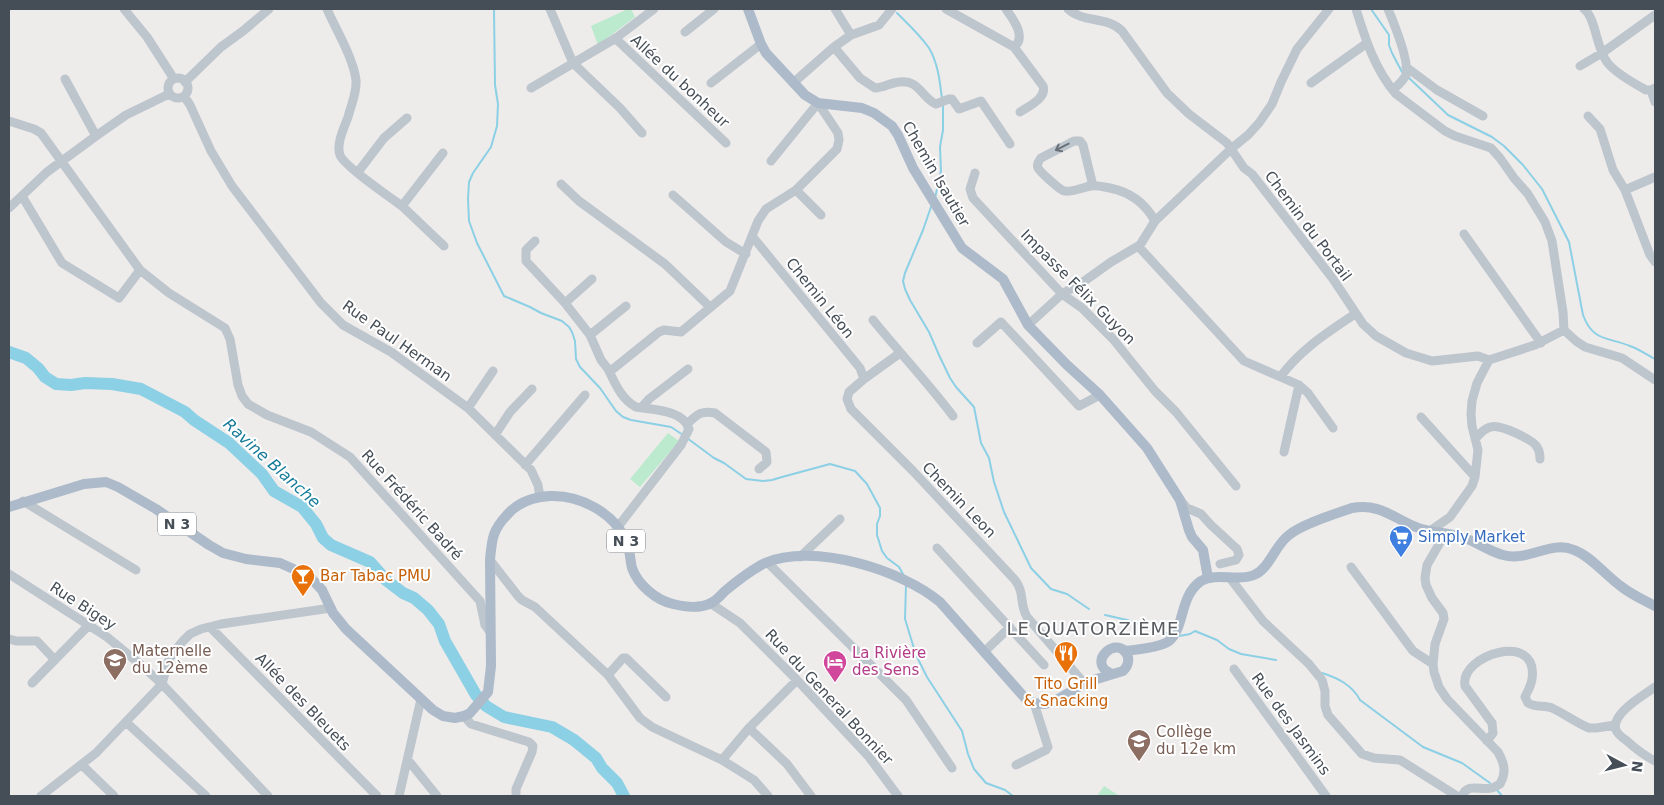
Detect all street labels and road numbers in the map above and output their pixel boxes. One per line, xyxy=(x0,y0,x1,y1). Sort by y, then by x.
street label: Allée du bonheur xyxy=(627,31,734,132)
street label: Chemin Isautier xyxy=(899,118,974,231)
street label: Chemin du Portail xyxy=(1261,167,1355,285)
street label: Impasse Félix Guyon xyxy=(1017,226,1139,348)
street label: Chemin Léon xyxy=(782,254,858,342)
street label: Rue Paul Herman xyxy=(339,297,455,385)
street label: Rue Frédéric Badré xyxy=(358,446,466,564)
street label: Chemin Leon xyxy=(918,458,1000,542)
road number: N 3 xyxy=(158,512,196,536)
road number: N 3 xyxy=(607,530,645,552)
street label: Rue Bigey xyxy=(47,578,120,634)
street label: Rue du General Bonnier xyxy=(761,625,897,769)
street label: Allée des Bleuets xyxy=(252,649,354,755)
street label: Rue des Jasmins xyxy=(1248,669,1334,779)

